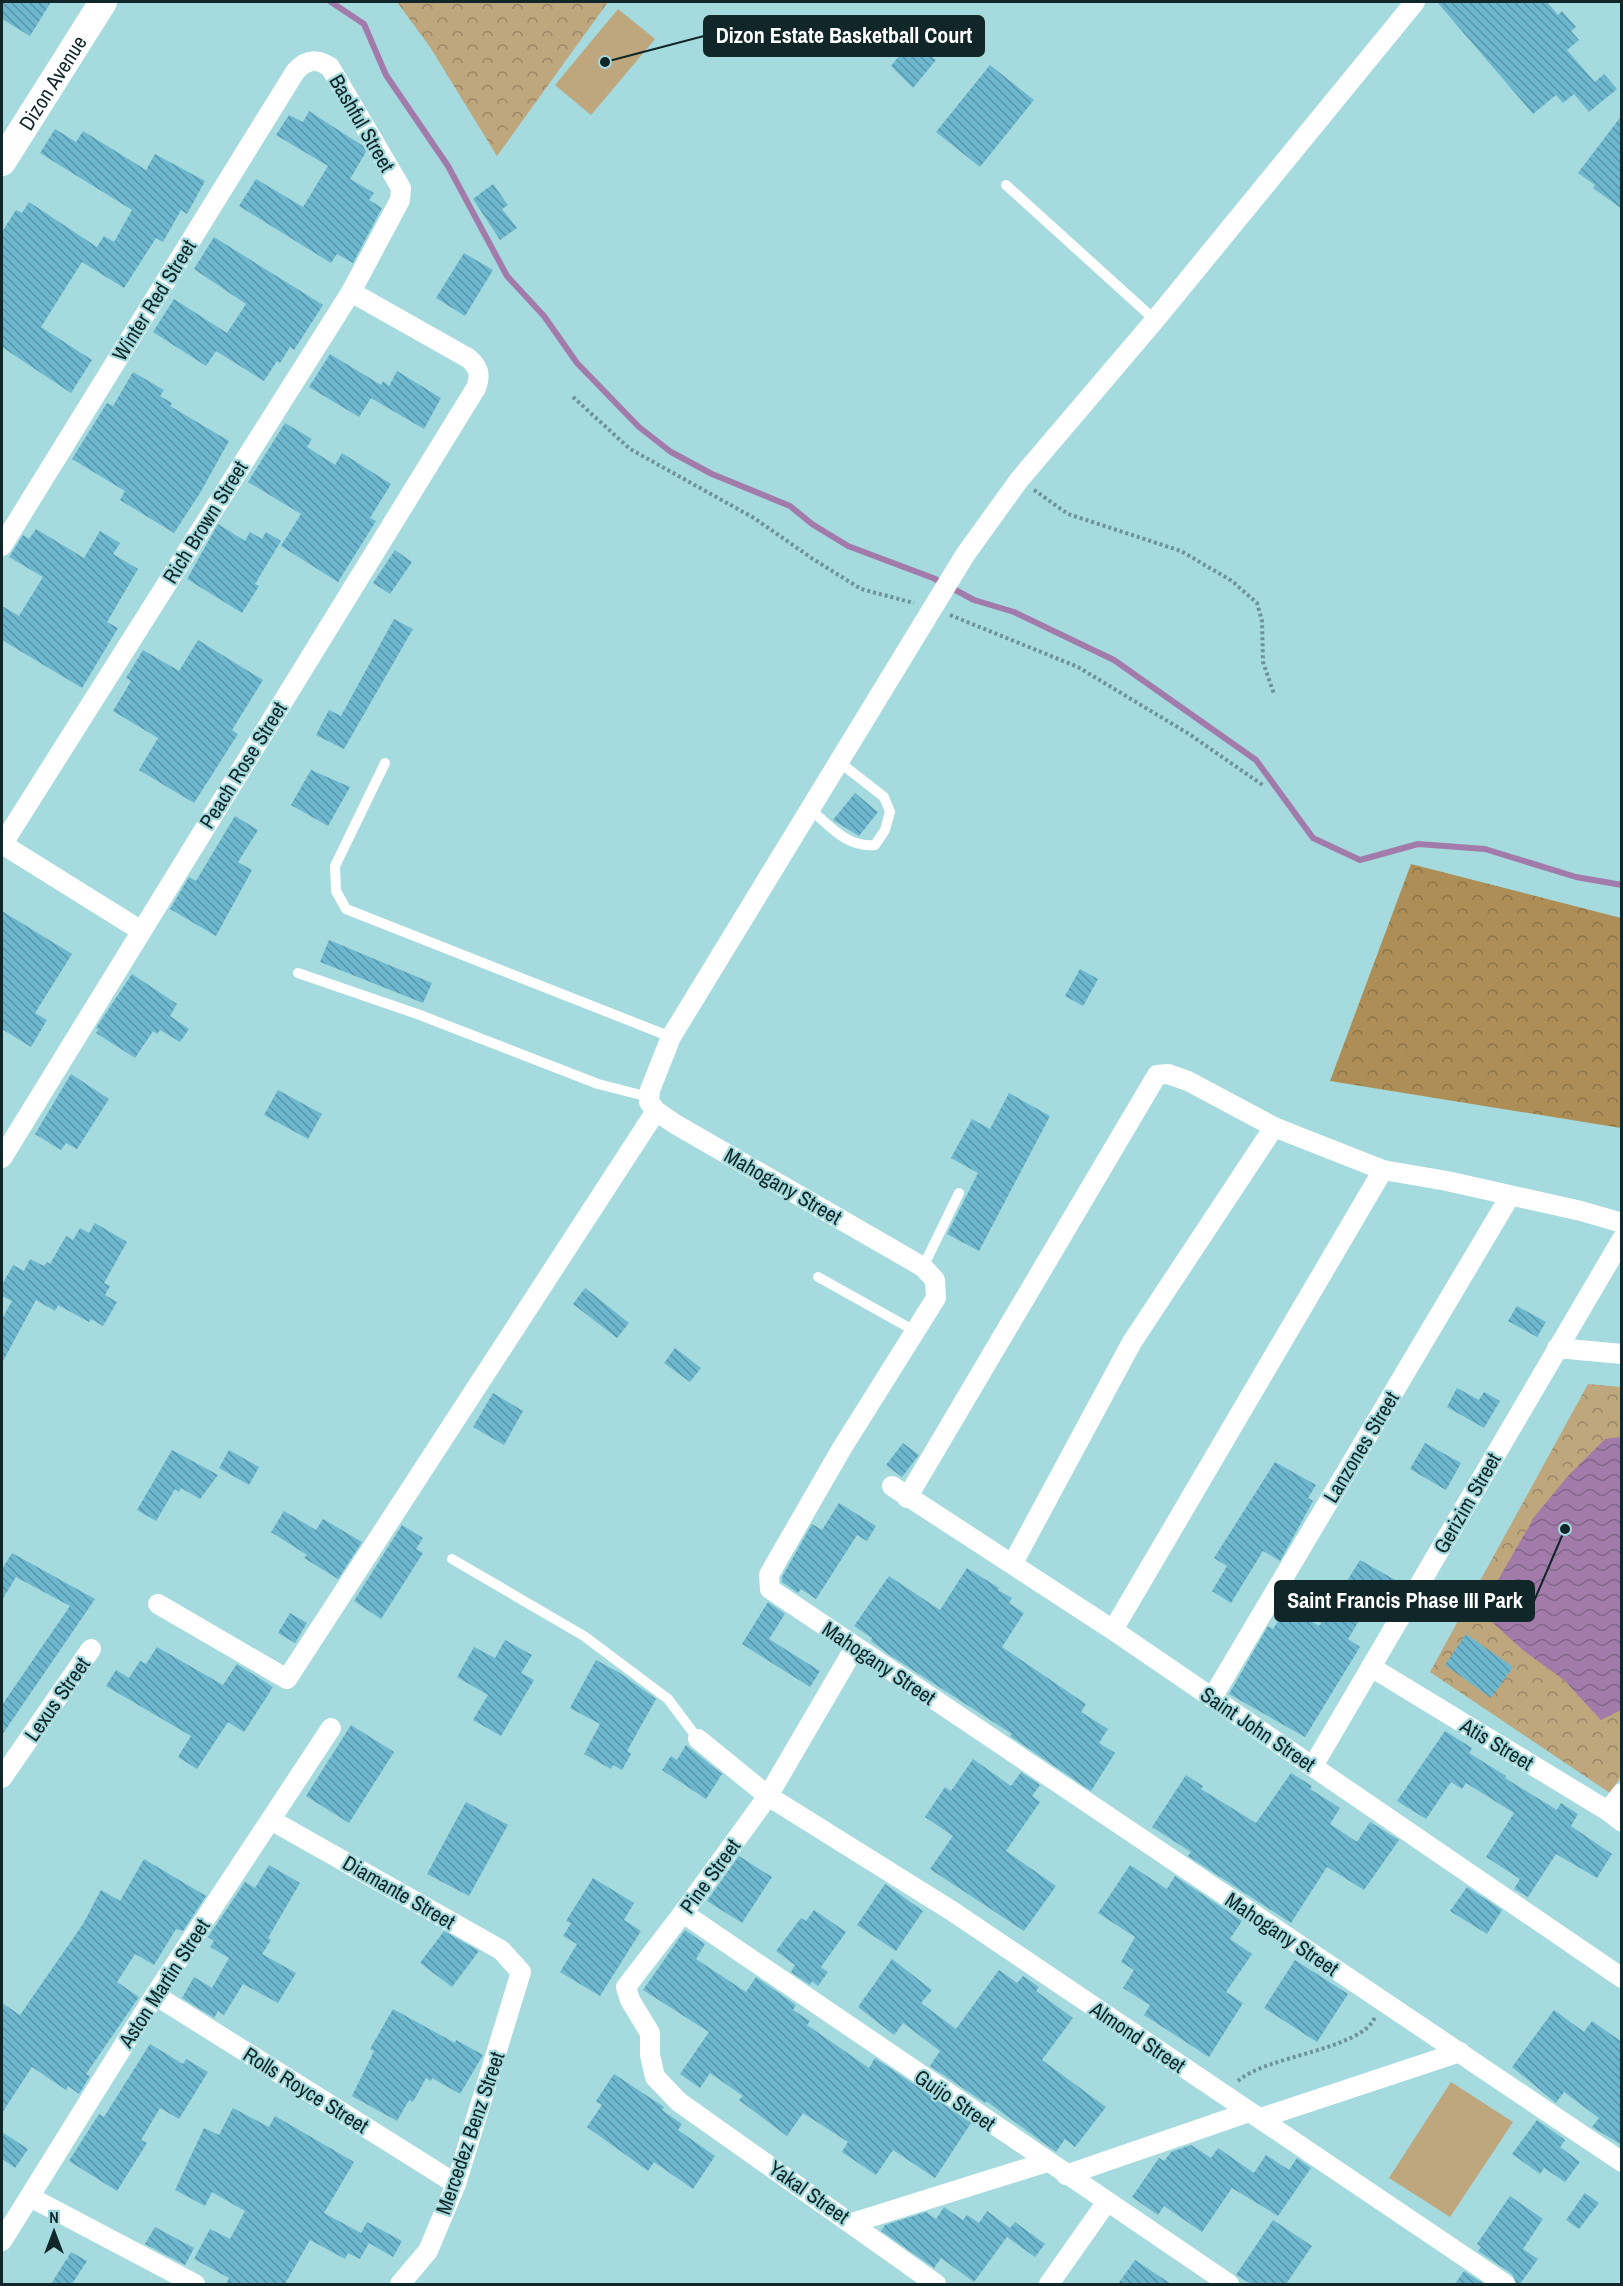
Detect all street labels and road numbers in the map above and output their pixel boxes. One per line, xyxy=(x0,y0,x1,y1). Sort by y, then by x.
street label: Dizon Avenue xyxy=(11,30,93,135)
street label: Bashful Street xyxy=(322,69,402,177)
street label: Winter Red Street xyxy=(105,234,203,366)
street label: Rich Brown Street xyxy=(156,455,254,589)
street label: Peach Rose Street xyxy=(192,696,294,834)
street label: Mahogany Street xyxy=(719,1141,847,1231)
street label: Lanzones Street xyxy=(1316,1386,1406,1508)
street label: Gerizim Street xyxy=(1426,1447,1508,1559)
street label: Mahogany Street xyxy=(817,1614,942,1712)
street label: Lexus Street xyxy=(17,1651,97,1747)
street label: Saint John Street xyxy=(1195,1680,1321,1778)
street label: Atis Street xyxy=(1454,1710,1539,1777)
street label: Pine Street xyxy=(673,1832,747,1919)
street label: Diamante Street xyxy=(337,1848,461,1936)
street label: Mahogany Street xyxy=(1220,1885,1345,1983)
street label: Aston Martin Street xyxy=(111,1913,217,2054)
street label: Almond Street xyxy=(1084,1994,1192,2080)
street label: Rolls Royce Street xyxy=(238,2040,374,2140)
street label: Mercedez Benz Street xyxy=(429,2048,512,2218)
street label: Guijo Street xyxy=(909,2062,1001,2138)
street label: Yakal Street xyxy=(763,2154,855,2231)

